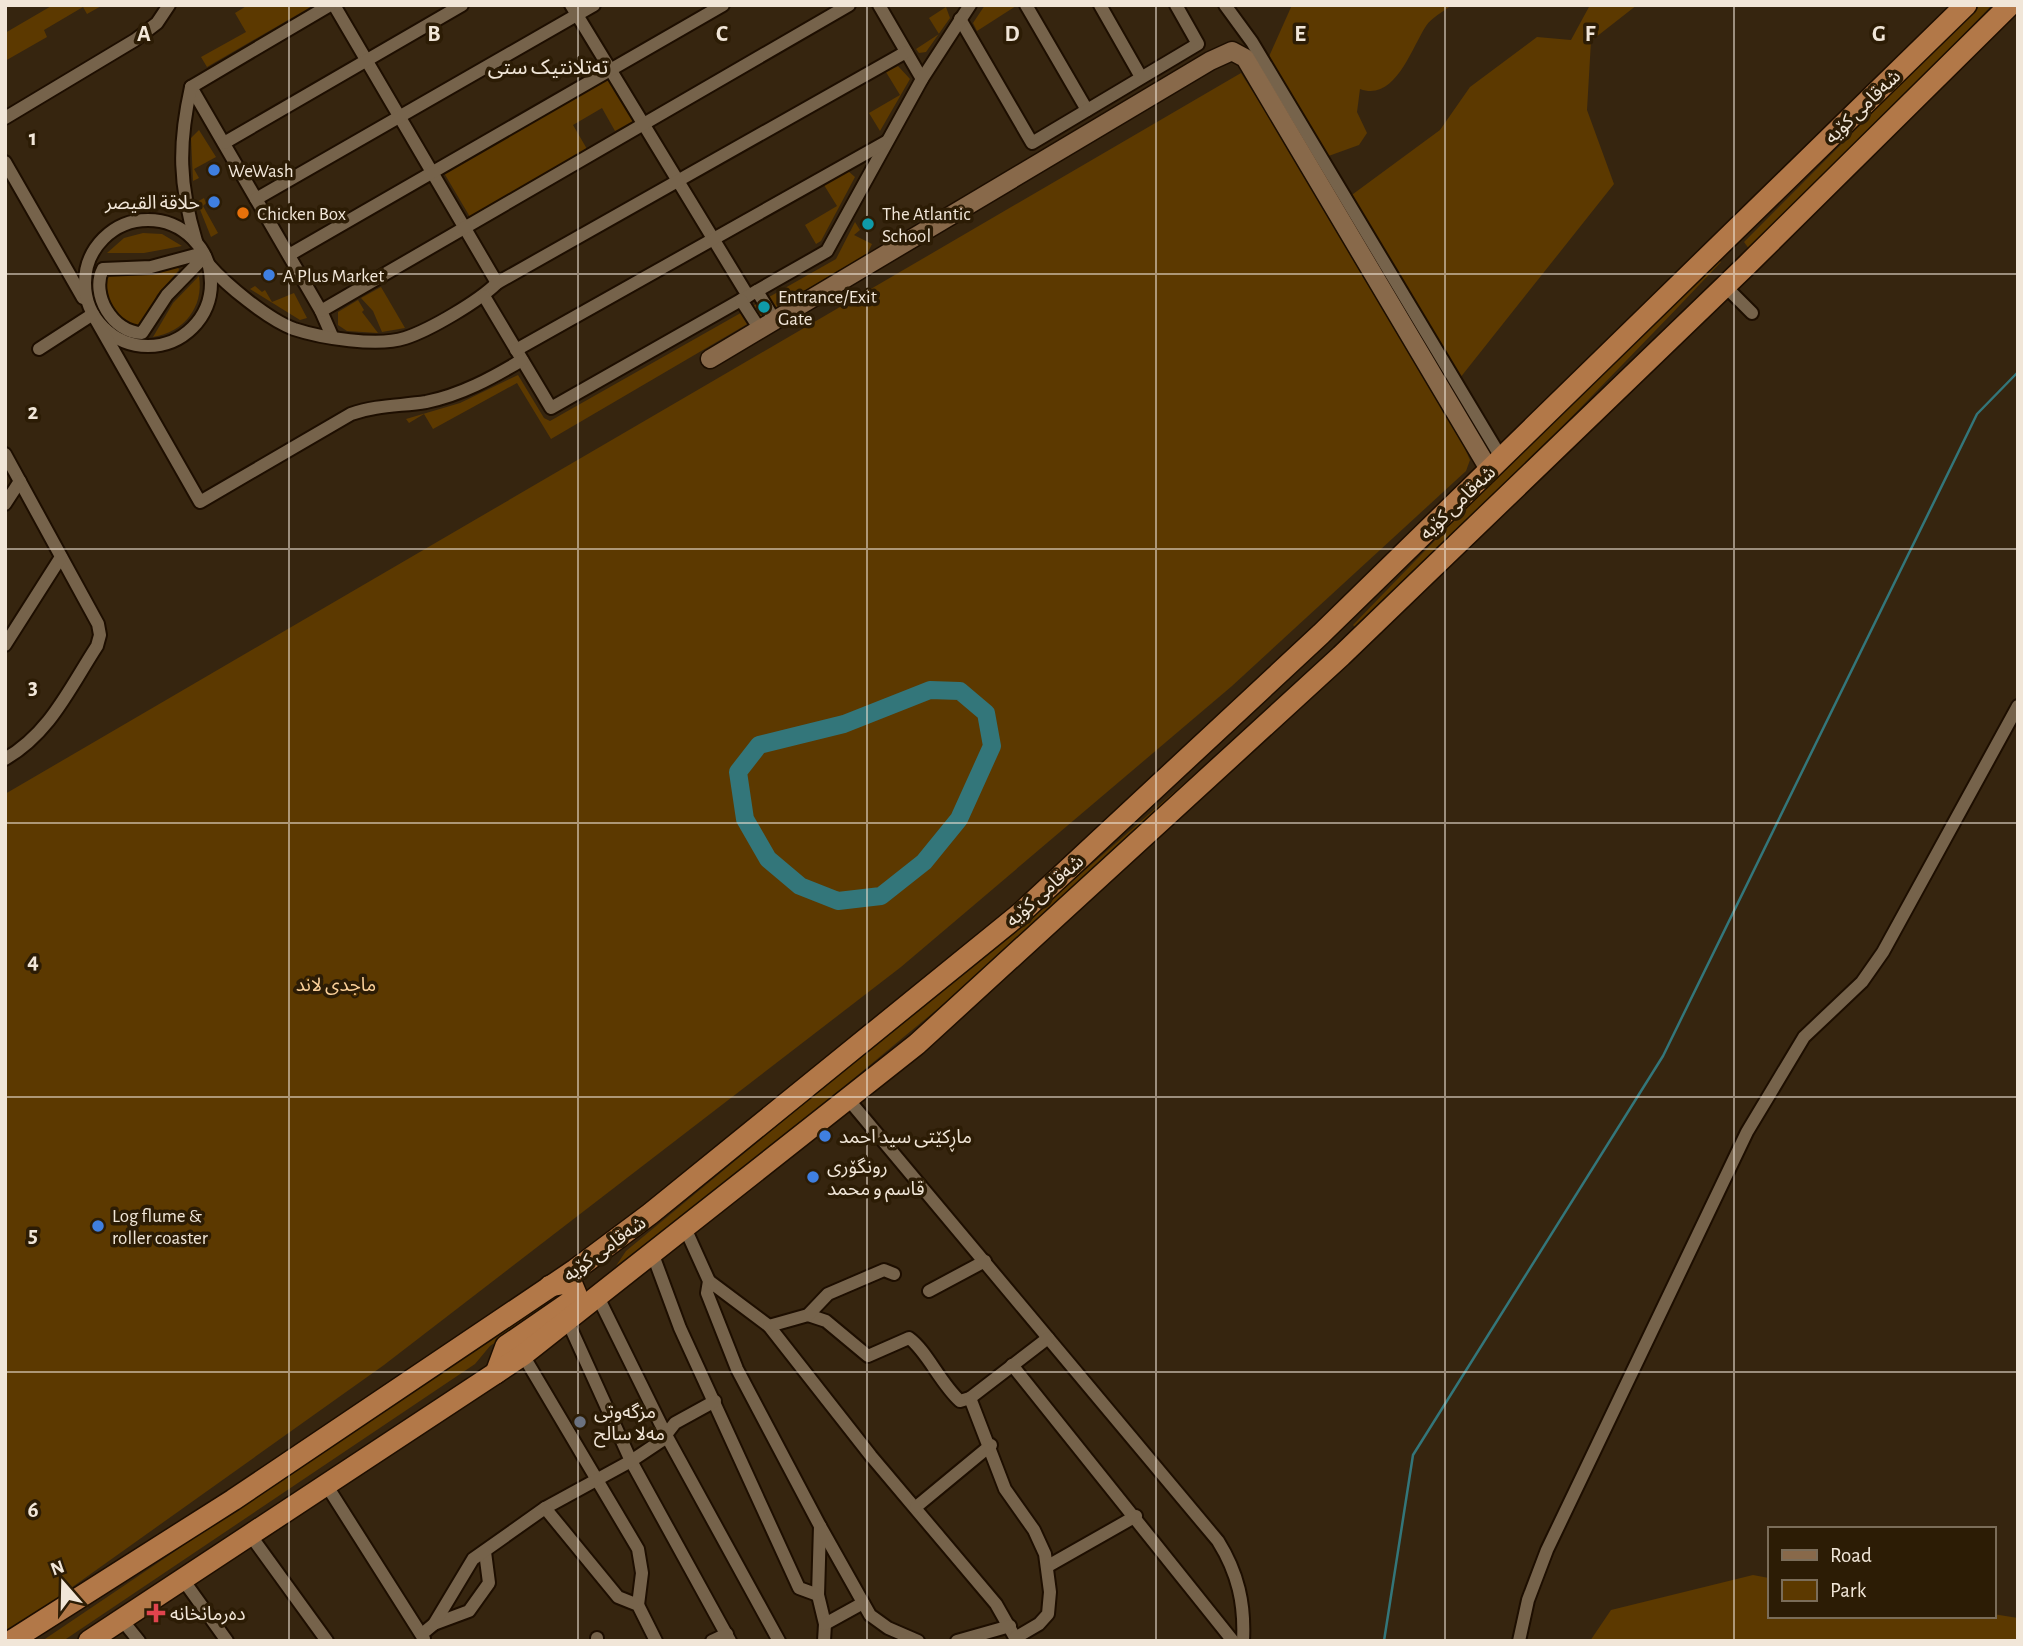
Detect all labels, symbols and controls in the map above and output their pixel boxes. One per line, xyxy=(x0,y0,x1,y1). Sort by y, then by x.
text: A xyxy=(137,23,151,46)
text: B xyxy=(427,23,441,46)
text: C xyxy=(716,23,728,46)
text: D xyxy=(1004,23,1020,46)
text: E xyxy=(1294,23,1306,46)
text: F xyxy=(1585,23,1596,46)
text: G xyxy=(1872,23,1886,46)
district label: تەتلانتیک ستی xyxy=(488,57,608,79)
street label: شەقامی کۆیە xyxy=(1822,67,1905,148)
text: 1 xyxy=(29,127,37,150)
marker: WeWash xyxy=(206,162,222,178)
place label: WeWash xyxy=(228,162,294,181)
place label: حلاقة القيصر xyxy=(104,194,200,214)
marker: حلاقة القيصر xyxy=(206,194,222,210)
marker: Chicken Box xyxy=(235,205,251,221)
place label: Chicken Box xyxy=(257,205,346,224)
place label: The Atlantic School xyxy=(882,205,971,246)
marker: The Atlantic School xyxy=(860,216,876,232)
marker: A Plus Market xyxy=(261,267,277,283)
place label: A Plus Market xyxy=(283,267,384,286)
place label: Entrance/Exit Gate xyxy=(778,288,877,329)
marker: Entrance/Exit Gate xyxy=(756,299,772,315)
text: 2 xyxy=(28,401,39,424)
street label: شەقامی کۆیە xyxy=(1417,463,1500,544)
text: 3 xyxy=(28,676,38,699)
street label: شەقامی کۆیە xyxy=(1003,852,1088,931)
text: 4 xyxy=(27,950,39,973)
park label: ماجدی لاند xyxy=(296,976,376,995)
marker: ماڕکێتی سید احمد xyxy=(817,1128,833,1144)
place label: ماڕکێتی سید احمد xyxy=(839,1128,972,1152)
place label: رونگۆری قاسم و محمد xyxy=(827,1157,925,1203)
marker: رونگۆری قاسم و محمد xyxy=(805,1169,821,1185)
place label: Log flume & roller coaster xyxy=(112,1207,208,1248)
street label: شەقامی کۆیە xyxy=(560,1213,650,1286)
marker: Log flume & roller coaster xyxy=(90,1218,106,1234)
text: 5 xyxy=(28,1224,38,1247)
place label: مزگەوتی مەلا سالح xyxy=(594,1402,665,1448)
marker: مزگەوتی مەلا سالح xyxy=(572,1414,588,1430)
text: 6 xyxy=(27,1499,39,1522)
legend xyxy=(1768,1527,1995,1618)
text: Road xyxy=(1830,1545,1872,1566)
north arrow xyxy=(28,1548,98,1618)
text: N xyxy=(48,1557,67,1580)
text: Park xyxy=(1830,1580,1867,1601)
marker: دەرمانخانە xyxy=(148,1605,164,1621)
place label: دەرمانخانە xyxy=(170,1605,246,1625)

